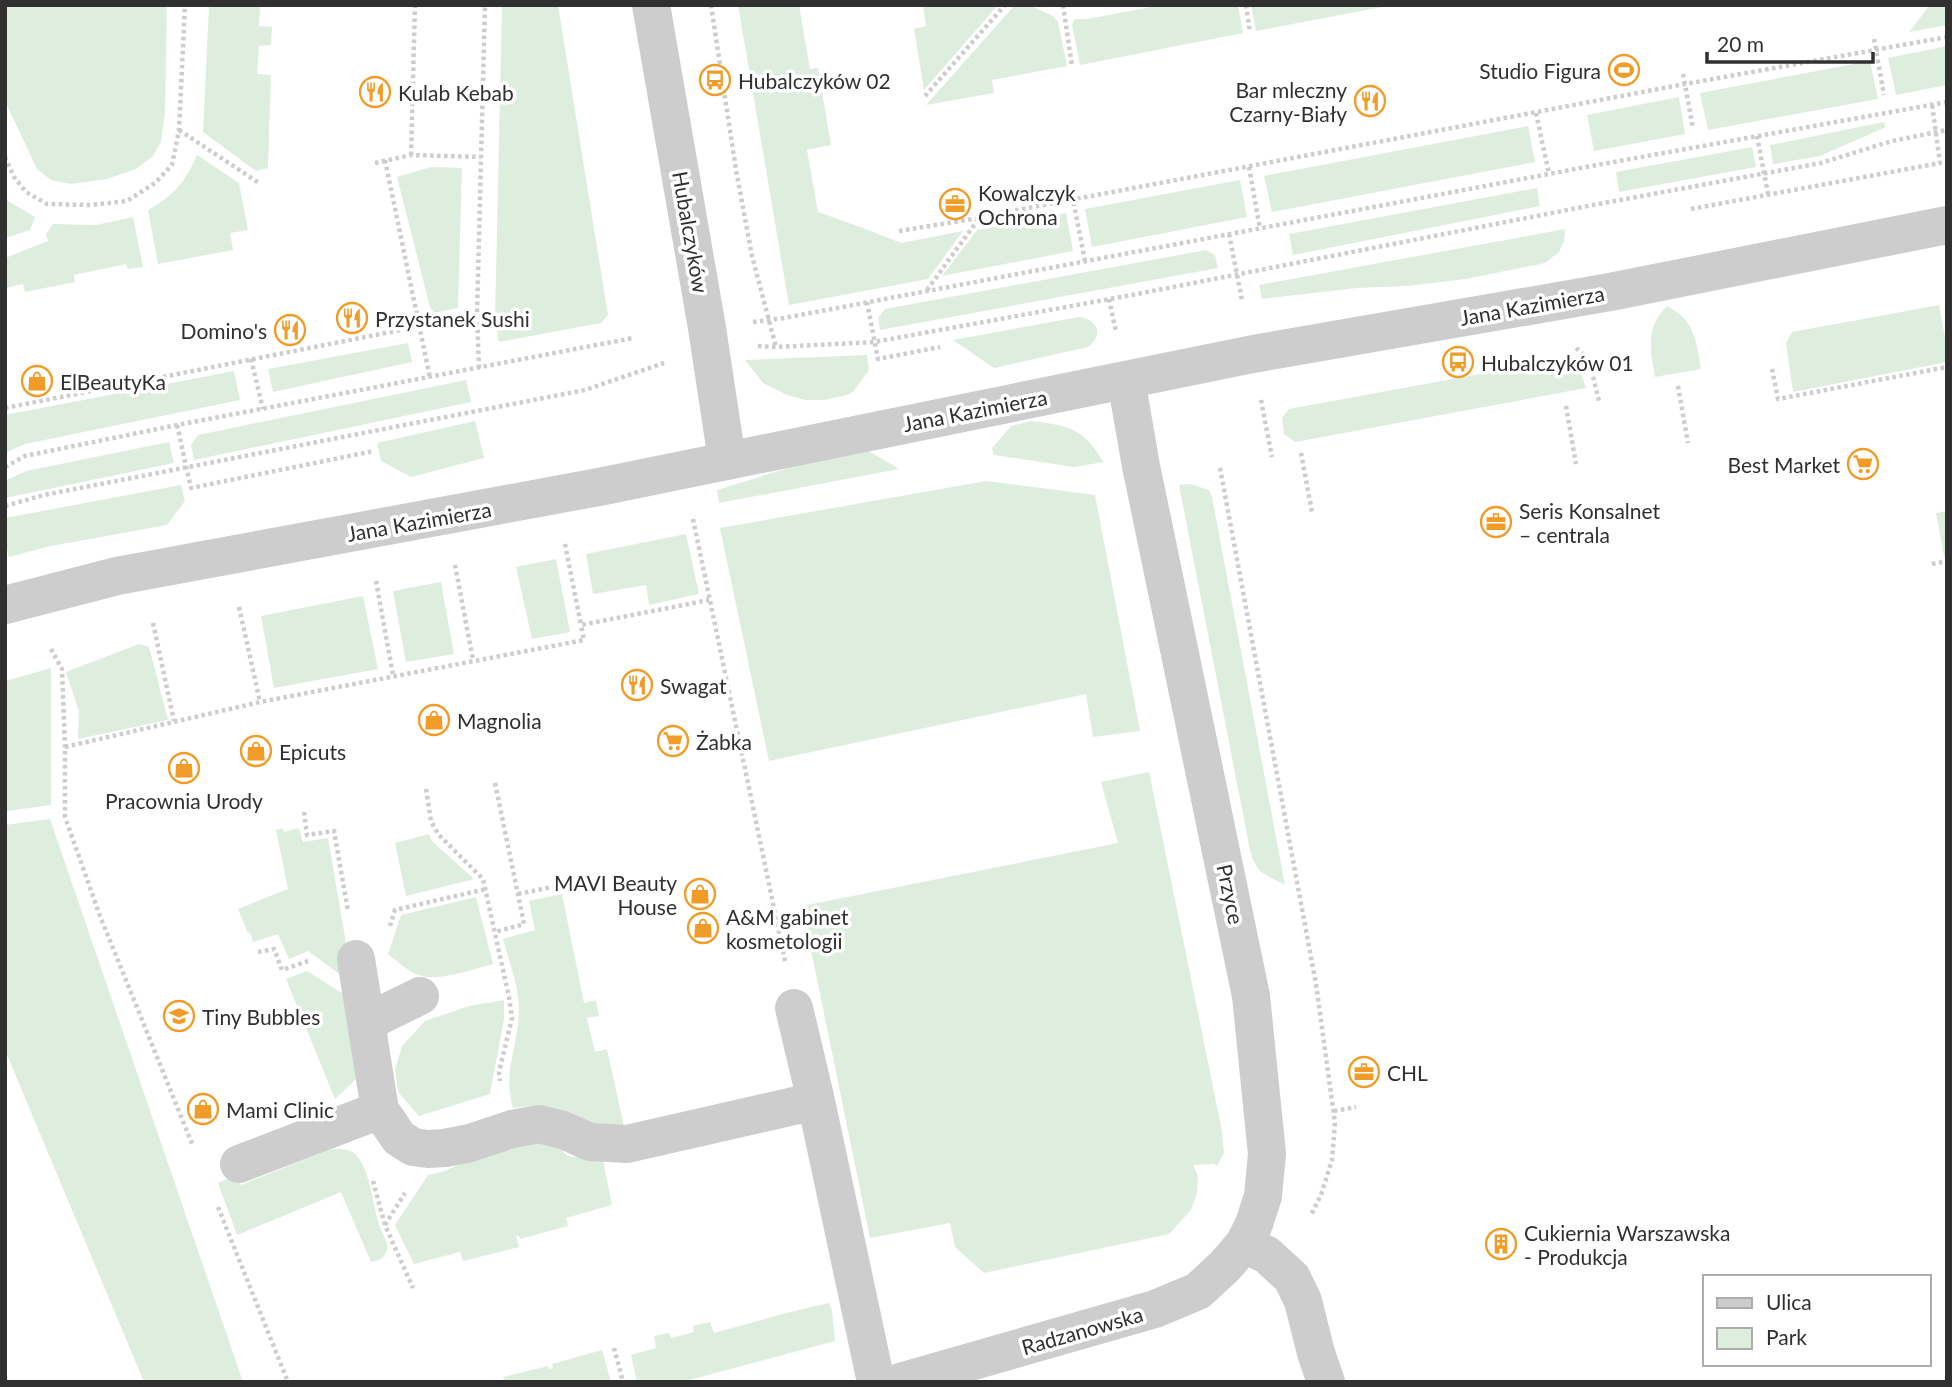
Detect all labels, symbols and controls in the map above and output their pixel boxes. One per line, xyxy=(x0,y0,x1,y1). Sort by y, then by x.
scale bar xyxy=(1707,21,1873,65)
text: 20 m xyxy=(1717,31,1764,56)
sports icon: Studio Figura xyxy=(1607,53,1641,87)
place label: Studio Figura xyxy=(1479,58,1601,83)
bus stop icon: Hubalczyków 02 xyxy=(698,63,732,97)
place label: Hubalczyków 02 xyxy=(738,68,891,93)
restaurant icon: Kulab Kebab xyxy=(358,75,392,109)
place label: Bar mleczny Czarny-Biały xyxy=(1229,77,1347,126)
place label: Kulab Kebab xyxy=(398,80,514,105)
restaurant icon: Bar mleczny Czarny-Biały xyxy=(1353,84,1387,118)
street label: Hubalczyków xyxy=(668,169,714,295)
place label: Kowalczyk Ochrona xyxy=(978,180,1076,229)
office icon: Kowalczyk Ochrona xyxy=(938,187,972,221)
street label: Jana Kazimierza xyxy=(1458,280,1606,330)
restaurant icon: Przystanek Sushi xyxy=(335,301,369,335)
place label: Przystanek Sushi xyxy=(375,306,530,331)
restaurant icon: Domino's xyxy=(273,313,307,347)
place label: Domino's xyxy=(181,318,267,343)
bus stop icon: Hubalczyków 01 xyxy=(1441,345,1475,379)
place label: Hubalczyków 01 xyxy=(1481,350,1634,375)
shop icon: ElBeautyKa xyxy=(20,364,54,398)
place label: ElBeautyKa xyxy=(60,369,166,394)
street label: Jana Kazimierza xyxy=(901,384,1049,436)
supermarket icon: Best Market xyxy=(1846,447,1880,481)
place label: Best Market xyxy=(1728,452,1840,477)
street label: Jana Kazimierza xyxy=(345,496,493,546)
place label: Seris Konsalnet – centrala xyxy=(1519,498,1661,547)
office icon: Seris Konsalnet – centrala xyxy=(1479,505,1513,539)
restaurant icon: Swagat xyxy=(620,668,654,702)
place label: Swagat xyxy=(660,673,727,698)
shop icon: Magnolia xyxy=(417,703,451,737)
place label: Magnolia xyxy=(457,708,542,733)
supermarket icon: Żabka xyxy=(656,724,690,758)
place label: Żabka xyxy=(696,729,752,754)
shop icon: Epicuts xyxy=(239,734,273,768)
place label: Epicuts xyxy=(279,739,346,764)
shop icon: Pracownia Urody xyxy=(167,751,201,785)
place label: Pracownia Urody xyxy=(105,788,263,813)
street label: Przyce xyxy=(1212,862,1250,926)
place label: MAVI Beauty House xyxy=(554,870,677,919)
shop icon: MAVI Beauty House xyxy=(683,877,717,911)
place label: A&M gabinet kosmetologii xyxy=(726,904,849,953)
shop icon: A&M gabinet kosmetologii xyxy=(686,911,720,945)
school or university icon: Tiny Bubbles xyxy=(162,999,196,1033)
place label: Tiny Bubbles xyxy=(202,1004,320,1029)
office icon: CHL xyxy=(1347,1055,1381,1089)
place label: CHL xyxy=(1387,1060,1428,1085)
shop icon: Mami Clinic xyxy=(186,1092,220,1126)
place label: Mami Clinic xyxy=(226,1097,334,1122)
place label: Cukiernia Warszawska - Produkcja xyxy=(1524,1220,1730,1269)
building icon: Cukiernia Warszawska - Produkcja xyxy=(1484,1227,1518,1261)
legend xyxy=(1703,1275,1931,1366)
text: Ulica xyxy=(1766,1289,1812,1314)
street label: Radzanowska xyxy=(1018,1301,1146,1359)
text: Park xyxy=(1766,1324,1807,1349)

